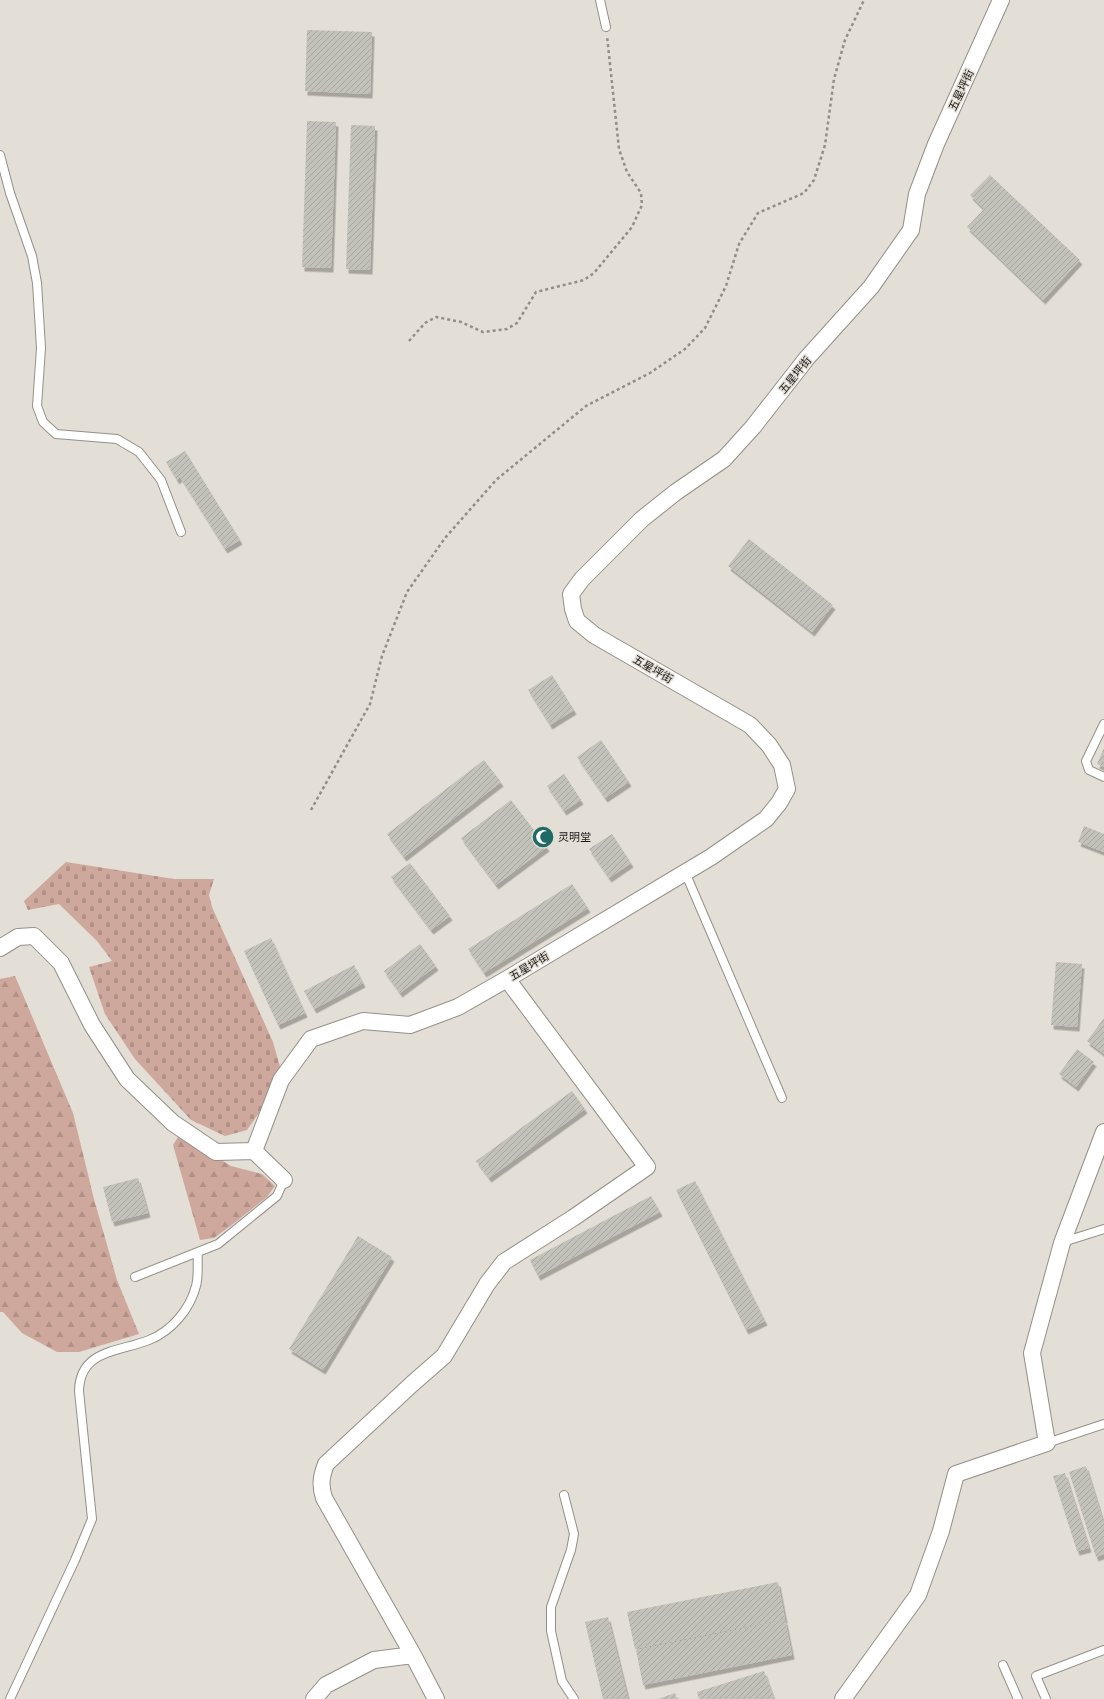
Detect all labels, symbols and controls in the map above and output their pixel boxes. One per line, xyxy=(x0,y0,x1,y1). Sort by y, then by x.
street label: 五星坪街 xyxy=(946,68,976,112)
street label: 五星坪街 xyxy=(776,354,814,396)
street label: 五星坪街 xyxy=(631,653,675,685)
mosque icon: 灵明堂 xyxy=(530,824,556,850)
place label: 灵明堂 xyxy=(558,831,591,843)
street label: 五星坪街 xyxy=(507,950,551,982)

